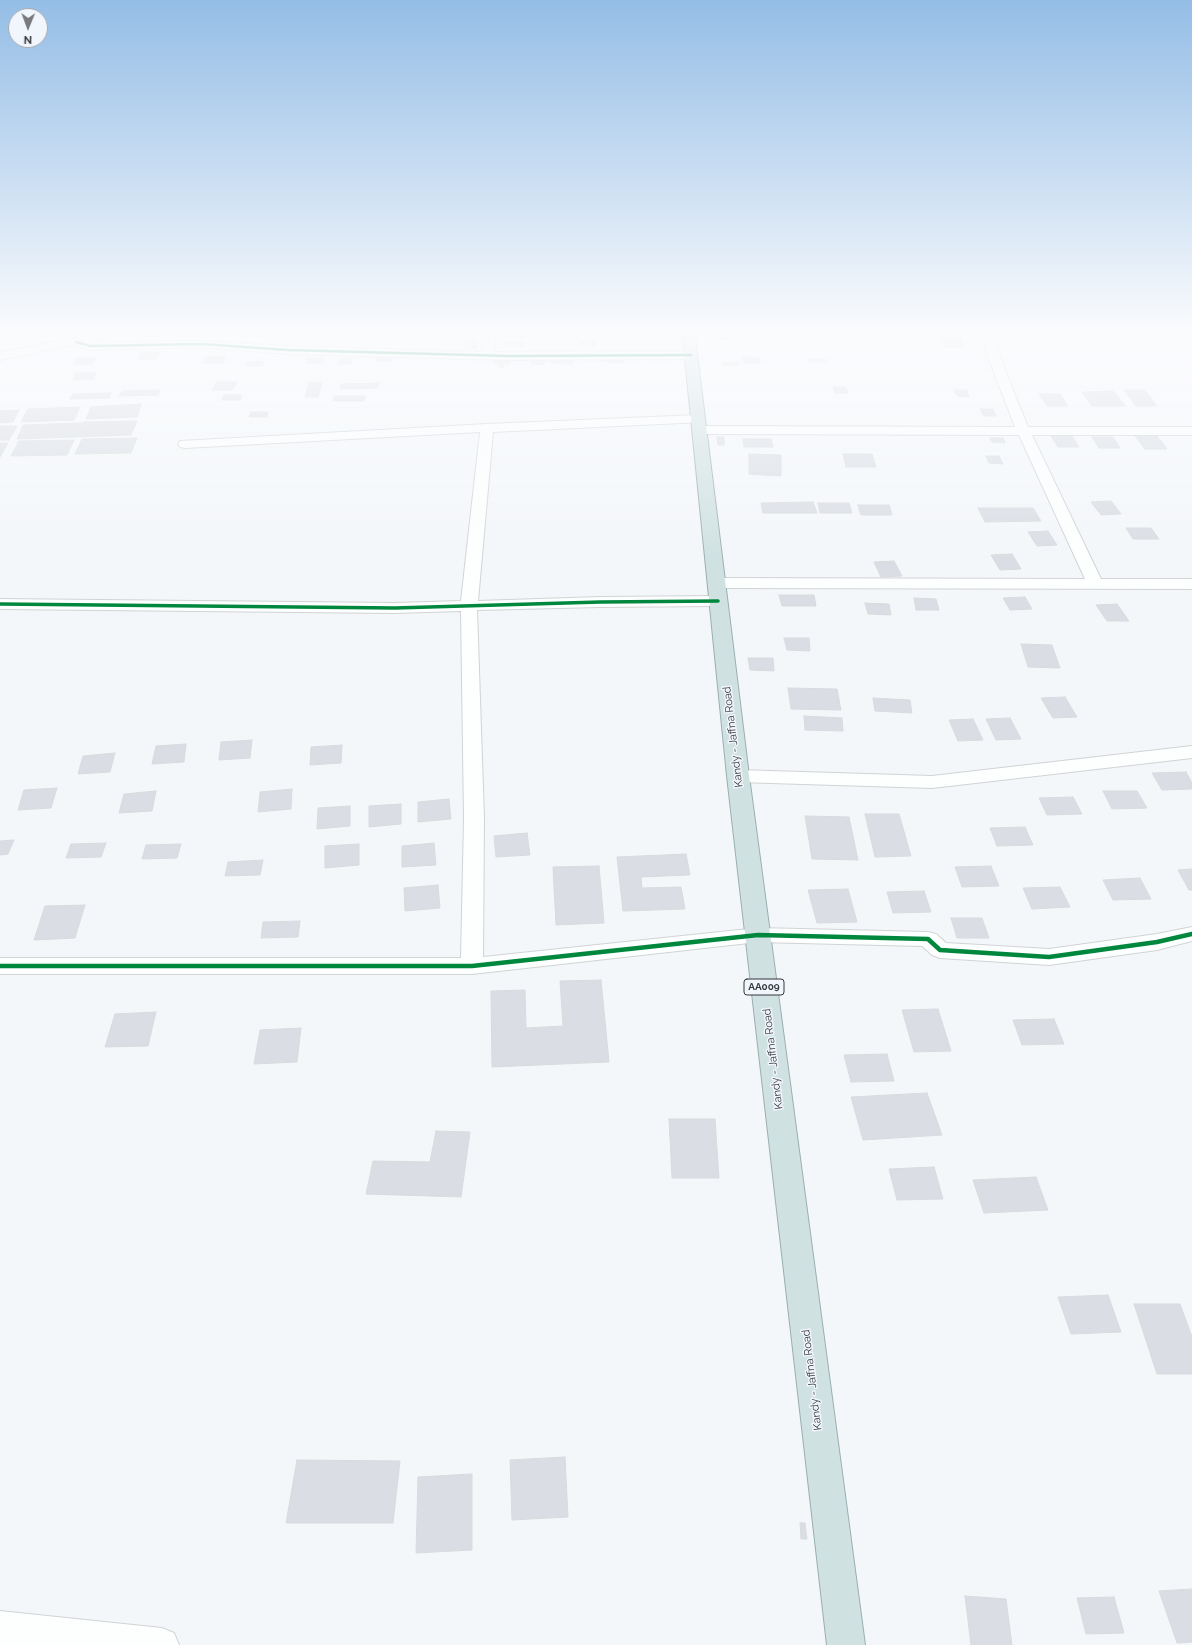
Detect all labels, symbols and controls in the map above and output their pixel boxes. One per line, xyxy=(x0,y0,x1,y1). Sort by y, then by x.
north arrow xyxy=(8,8,48,48)
text: N xyxy=(23,33,32,46)
street label: Kandy - Jaffna Road xyxy=(720,686,746,788)
road number: AA009 xyxy=(744,979,784,995)
street label: Kandy - Jaffna Road xyxy=(760,1008,786,1110)
street label: Kandy - Jaffna Road xyxy=(799,1329,825,1431)

